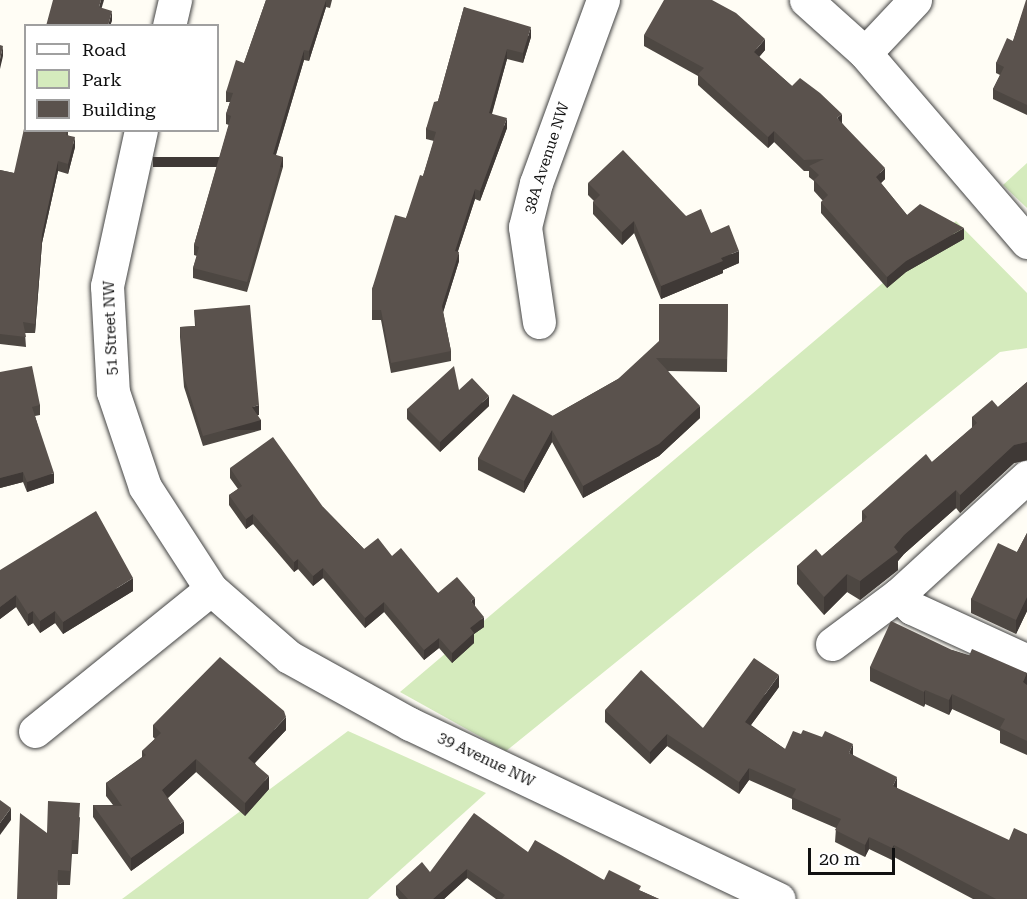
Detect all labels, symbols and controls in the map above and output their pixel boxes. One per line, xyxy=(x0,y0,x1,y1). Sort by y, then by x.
legend xyxy=(24,24,219,132)
text: Road xyxy=(82,39,126,60)
text: Park xyxy=(82,69,122,90)
text: Building xyxy=(82,99,156,120)
street label: 38A Avenue NW xyxy=(521,100,573,216)
street label: 51 Street NW xyxy=(100,280,122,376)
street label: 39 Avenue NW xyxy=(435,729,537,791)
scale bar xyxy=(811,836,898,874)
text: 20 m xyxy=(819,848,860,869)

